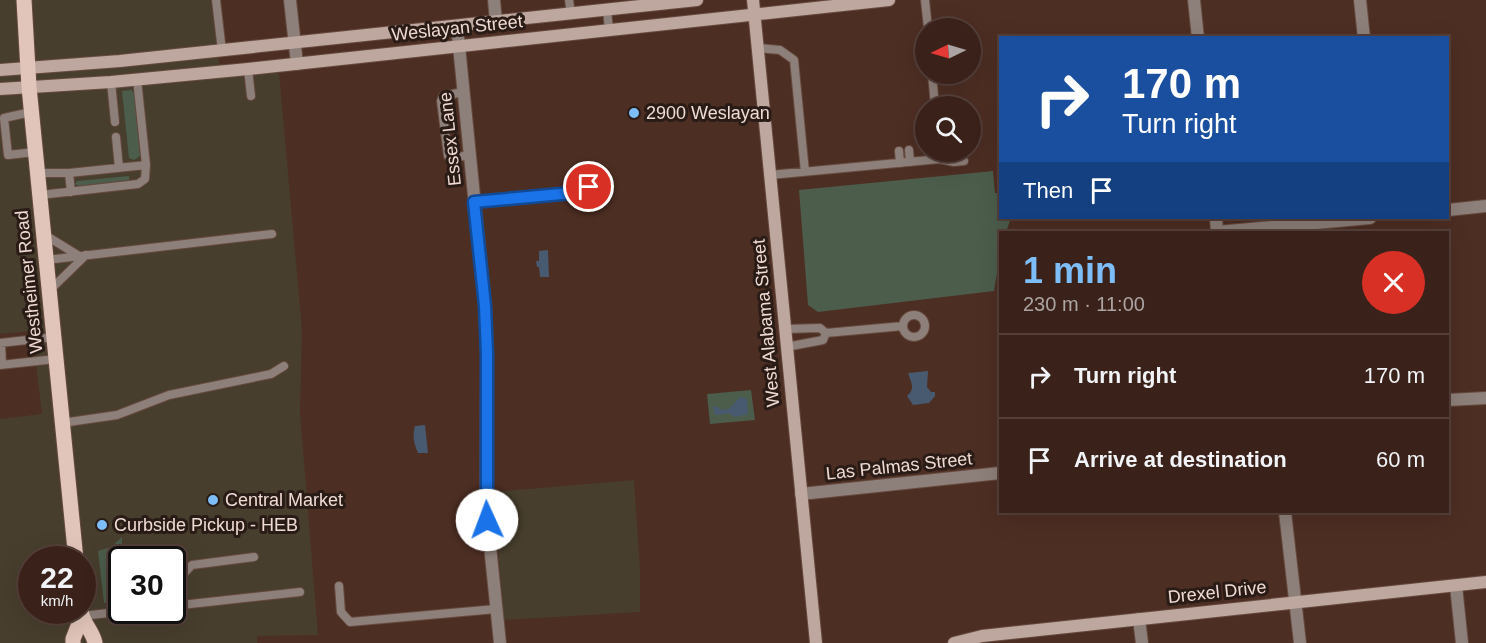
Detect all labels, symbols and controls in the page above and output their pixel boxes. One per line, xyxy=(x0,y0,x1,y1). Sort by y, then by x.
street label: Weslayan Street xyxy=(390,11,524,45)
north arrow xyxy=(915,18,981,84)
map controls xyxy=(915,18,981,162)
icon: right xyxy=(1023,60,1101,138)
text: 170 m xyxy=(1122,60,1241,107)
street label: Essex Lane xyxy=(435,91,465,187)
button: search xyxy=(915,96,981,162)
place label: 2900 Weslayan xyxy=(646,103,770,123)
marker: 2900 Weslayan xyxy=(627,106,641,120)
text: Turn right xyxy=(1122,109,1237,139)
pin xyxy=(563,161,614,212)
icon: arrive xyxy=(572,170,605,203)
icon: arrive xyxy=(1085,174,1118,207)
text: Then xyxy=(1023,178,1073,203)
street label: Westheimer Road xyxy=(12,209,46,355)
street label: West Alabama Street xyxy=(749,238,783,408)
text: 1 min xyxy=(1023,250,1117,291)
button: close xyxy=(1362,251,1425,314)
text: 230 m · 11:00 xyxy=(1023,293,1145,315)
icon: right xyxy=(1023,360,1056,393)
text: Turn right xyxy=(1074,363,1176,388)
text: 170 m xyxy=(1364,363,1425,388)
icon: arrive xyxy=(1023,444,1056,477)
text: Arrive at destination xyxy=(1074,447,1287,472)
text: 60 m xyxy=(1376,447,1425,472)
street label: Las Palmas Street xyxy=(825,448,973,484)
position arrow xyxy=(455,488,519,552)
place label: Central Market xyxy=(225,490,343,510)
marker: Central Market xyxy=(206,493,220,507)
place label: Curbside Pickup - HEB xyxy=(114,515,298,535)
marker: Curbside Pickup - HEB xyxy=(95,518,109,532)
speed limit sign: 30 xyxy=(108,546,186,624)
text: 22 xyxy=(40,561,74,594)
street label: Drexel Drive xyxy=(1167,577,1267,607)
text: km/h xyxy=(41,592,73,609)

